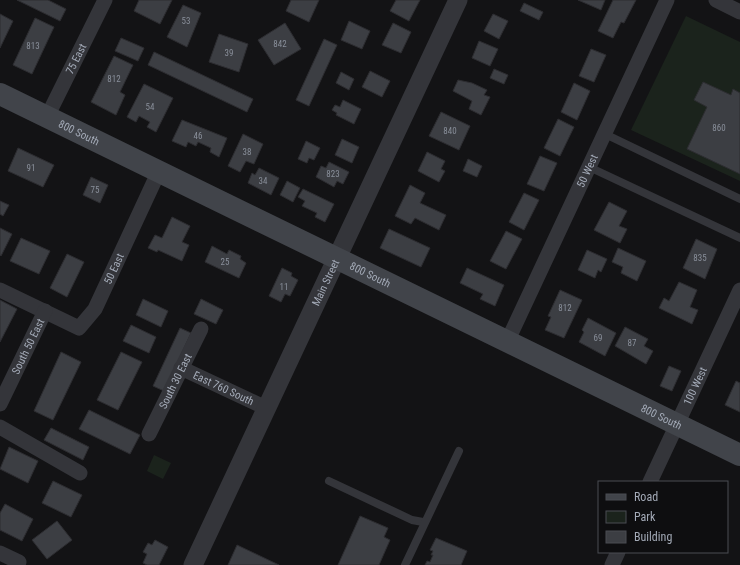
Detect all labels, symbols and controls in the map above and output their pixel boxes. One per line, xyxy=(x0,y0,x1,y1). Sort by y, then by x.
house number: 53 xyxy=(182,16,190,26)
house number: 842 xyxy=(273,39,287,49)
house number: 813 xyxy=(26,41,40,51)
street label: 75 East xyxy=(63,41,89,76)
house number: 39 xyxy=(225,48,233,58)
house number: 812 xyxy=(107,74,121,84)
house number: 54 xyxy=(146,102,155,112)
street label: 800 South xyxy=(56,117,102,148)
house number: 860 xyxy=(712,123,726,133)
house number: 840 xyxy=(443,126,457,136)
house number: 46 xyxy=(194,131,202,141)
house number: 38 xyxy=(243,147,251,157)
street label: 50 West xyxy=(574,152,600,189)
house number: 91 xyxy=(27,163,35,173)
house number: 823 xyxy=(326,169,340,179)
house number: 34 xyxy=(259,176,268,186)
house number: 75 xyxy=(91,185,100,195)
street label: 50 East xyxy=(101,251,126,286)
house number: 835 xyxy=(693,253,707,263)
house number: 25 xyxy=(221,257,230,267)
street label: Main Street xyxy=(309,257,342,308)
street label: 800 South xyxy=(348,259,393,290)
house number: 11 xyxy=(280,282,288,292)
house number: 812 xyxy=(558,303,572,313)
street label: South 50 East xyxy=(9,316,47,376)
house number: 69 xyxy=(594,333,602,343)
house number: 87 xyxy=(628,338,637,348)
street label: South 30 East xyxy=(156,351,194,411)
street label: 100 West xyxy=(681,365,709,407)
street label: East 760 South xyxy=(191,368,256,408)
street label: 800 South xyxy=(639,401,684,432)
legend xyxy=(598,481,728,553)
text: Road xyxy=(634,490,658,504)
text: Park xyxy=(634,510,656,524)
text: Building xyxy=(634,530,672,544)

